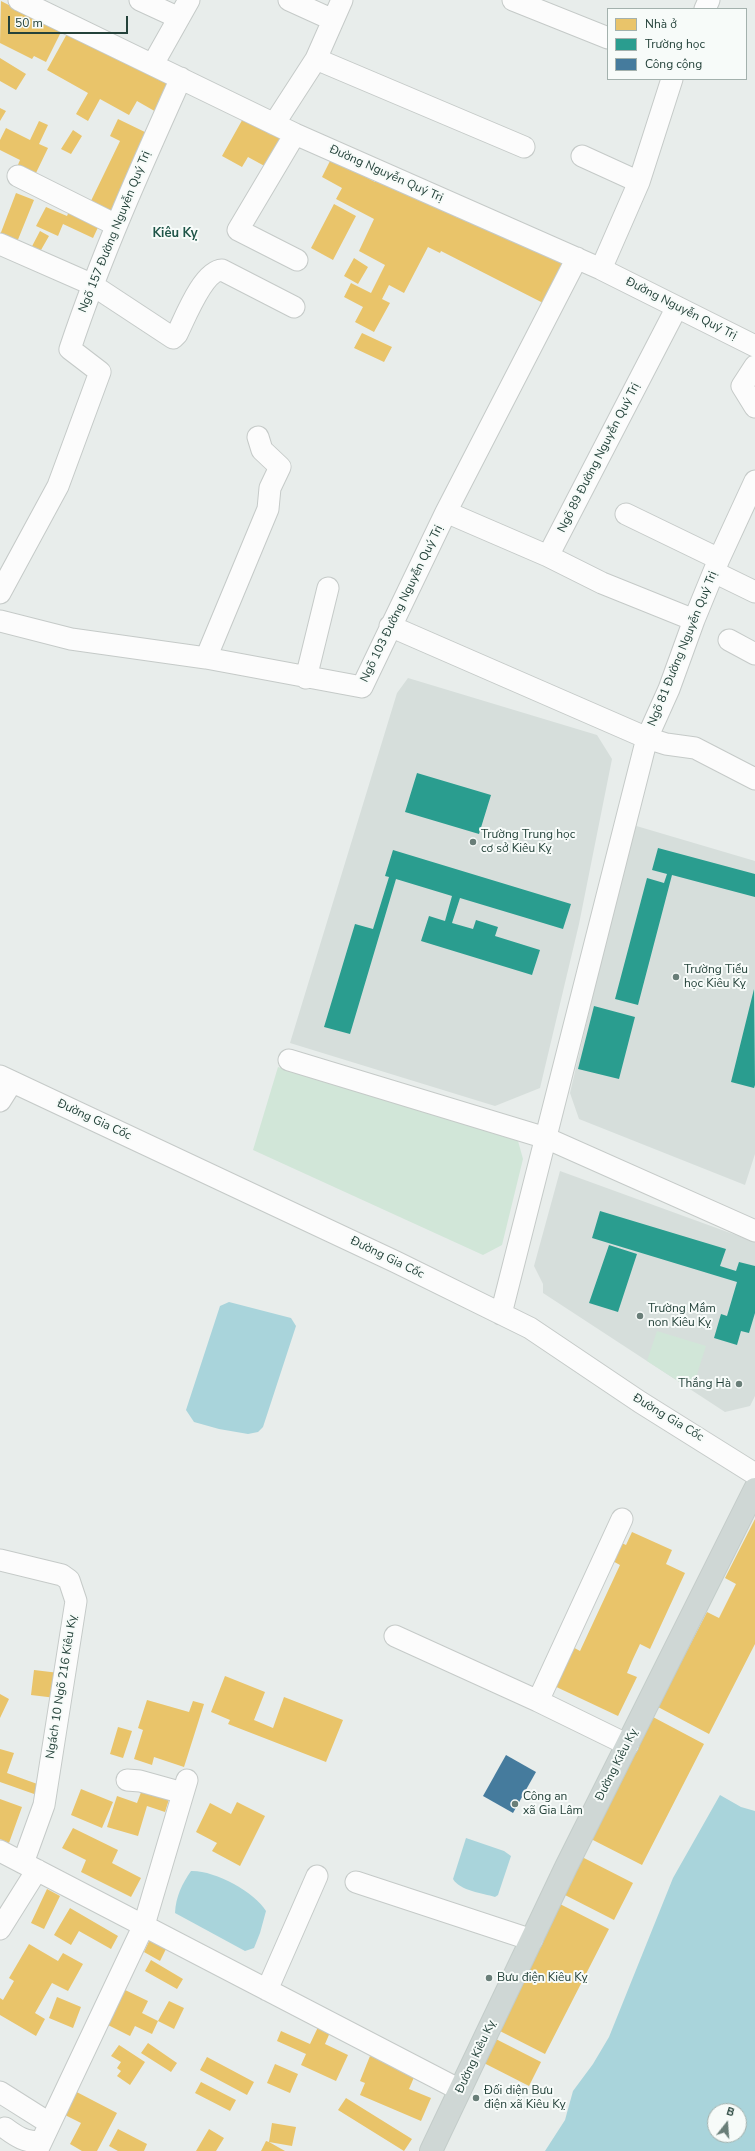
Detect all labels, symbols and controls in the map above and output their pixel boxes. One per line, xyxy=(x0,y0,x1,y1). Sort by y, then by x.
scale bar xyxy=(10,8,130,34)
legend xyxy=(607,8,747,80)
text: 50 m xyxy=(15,15,43,31)
text: Nhà ở xyxy=(645,16,677,32)
text: Trường học xyxy=(645,36,705,52)
text: Công cộng xyxy=(645,56,702,72)
street label: Đường Nguyễn Quý Trị xyxy=(327,142,445,206)
street label: Ngõ 157 Đường Nguyễn Quý Trị xyxy=(76,149,154,315)
district label: Kiêu Kỵ xyxy=(152,226,198,242)
street label: Đường Nguyễn Quý Trị xyxy=(623,275,739,343)
street label: Ngõ 89 Đường Nguyễn Quý Trị xyxy=(555,381,643,535)
street label: Ngõ 103 Đường Nguyễn Quý Trị xyxy=(358,523,446,685)
street label: Ngõ 81 Đường Nguyễn Quý Trị xyxy=(645,569,721,729)
place label: Trường Trung học cơ sở Kiêu Kỵ xyxy=(481,828,575,856)
marker: Trường Trung học cơ sở Kiêu Kỵ xyxy=(468,837,478,847)
place label: Trường Tiểu học Kiêu Kỵ xyxy=(684,963,748,991)
marker: Trường Tiểu học Kiêu Kỵ xyxy=(671,972,681,982)
street label: Đường Gia Cốc xyxy=(55,1097,133,1143)
street label: Đường Gia Cốc xyxy=(348,1234,426,1282)
place label: Trường Mầm non Kiêu Kỵ xyxy=(648,1302,716,1330)
marker: Trường Mầm non Kiêu Kỵ xyxy=(635,1311,645,1321)
place label: Thắng Hà xyxy=(678,1377,731,1391)
marker: Thắng Hà xyxy=(734,1379,744,1389)
street label: Đường Gia Cốc xyxy=(630,1391,706,1445)
street label: Ngách 10 Ngõ 216 Kiêu Kỵ xyxy=(44,1614,80,1760)
street label: Đường Kiêu Kỵ xyxy=(593,1727,641,1803)
place label: Công an xã Gia Lâm xyxy=(523,1790,583,1818)
marker: Công an xã Gia Lâm xyxy=(510,1799,520,1809)
place label: Bưu điện Kiêu Kỵ xyxy=(497,1971,588,1985)
marker: Bưu điện Kiêu Kỵ xyxy=(484,1973,494,1983)
street label: Đường Kiêu Kỵ xyxy=(453,2018,499,2096)
place label: Đối diện Bưu điện xã Kiêu Kỵ xyxy=(484,2084,566,2112)
marker: Đối diện Bưu điện xã Kiêu Kỵ xyxy=(471,2093,481,2103)
north arrow xyxy=(707,2103,747,2143)
text: B xyxy=(725,2104,736,2120)

